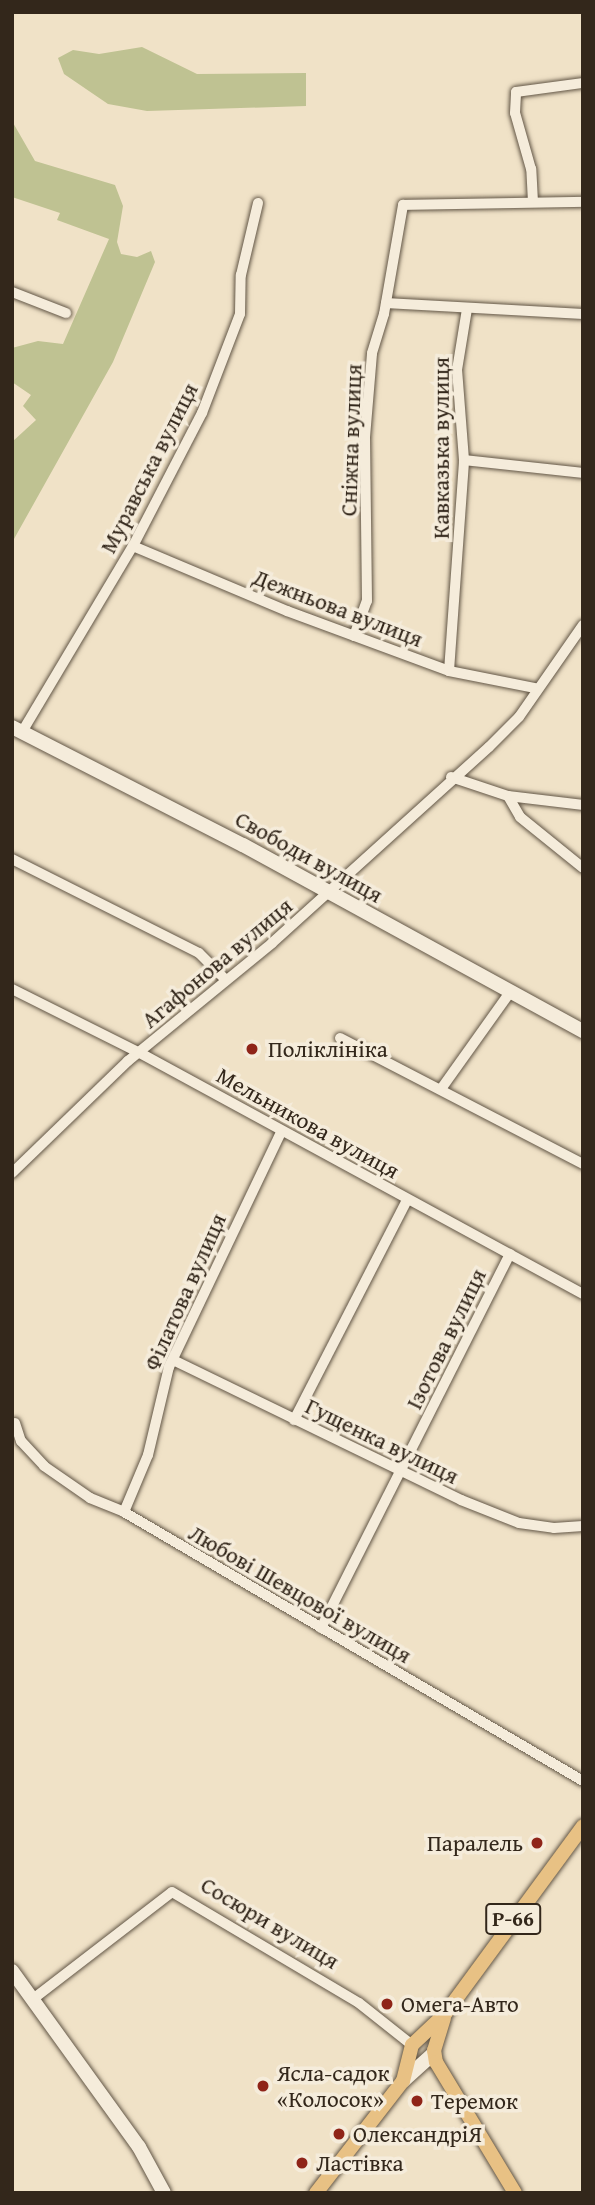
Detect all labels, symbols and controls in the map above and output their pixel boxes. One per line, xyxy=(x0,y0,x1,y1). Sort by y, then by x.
street label: Кавказька вулиця xyxy=(427,357,455,539)
street label: Сніжна вулиця xyxy=(335,363,367,517)
street label: Муравська вулиця xyxy=(94,378,204,558)
street label: Дежньова вулиця xyxy=(249,563,427,653)
street label: Свободи вулиця xyxy=(230,805,388,909)
street label: Агафонова вулиця xyxy=(136,892,298,1034)
place label: Поліклініка xyxy=(268,1035,388,1063)
marker: Поліклініка xyxy=(242,1039,262,1059)
street label: Мельникова вулиця xyxy=(212,1061,404,1185)
street label: Філатова вулиця xyxy=(138,1209,232,1375)
street label: Ізотова вулиця xyxy=(400,1264,492,1414)
street label: Гущенка вулиця xyxy=(301,1392,463,1490)
street label: Любові Шевцової вулиця xyxy=(184,1519,416,1669)
place label: Паралель xyxy=(427,1829,523,1857)
marker: Паралель xyxy=(529,1835,545,1851)
street label: Сосюри вулиця xyxy=(196,1871,344,1975)
road number: Р-66 xyxy=(485,1902,541,1937)
place label: Омега-Авто xyxy=(401,1990,519,2018)
marker: Омега-Авто xyxy=(379,1996,395,2012)
place label: Ясла-садок «Колосок» xyxy=(277,2059,390,2113)
marker: Ясла-садок «Колосок» xyxy=(255,2078,271,2094)
place label: Теремок xyxy=(431,2087,518,2115)
marker: Теремок xyxy=(409,2093,425,2109)
place label: ОлександріЯ xyxy=(353,2120,482,2148)
marker: ОлександріЯ xyxy=(331,2126,347,2142)
place label: Ластівка xyxy=(316,2149,404,2177)
marker: Ластівка xyxy=(294,2155,310,2171)

